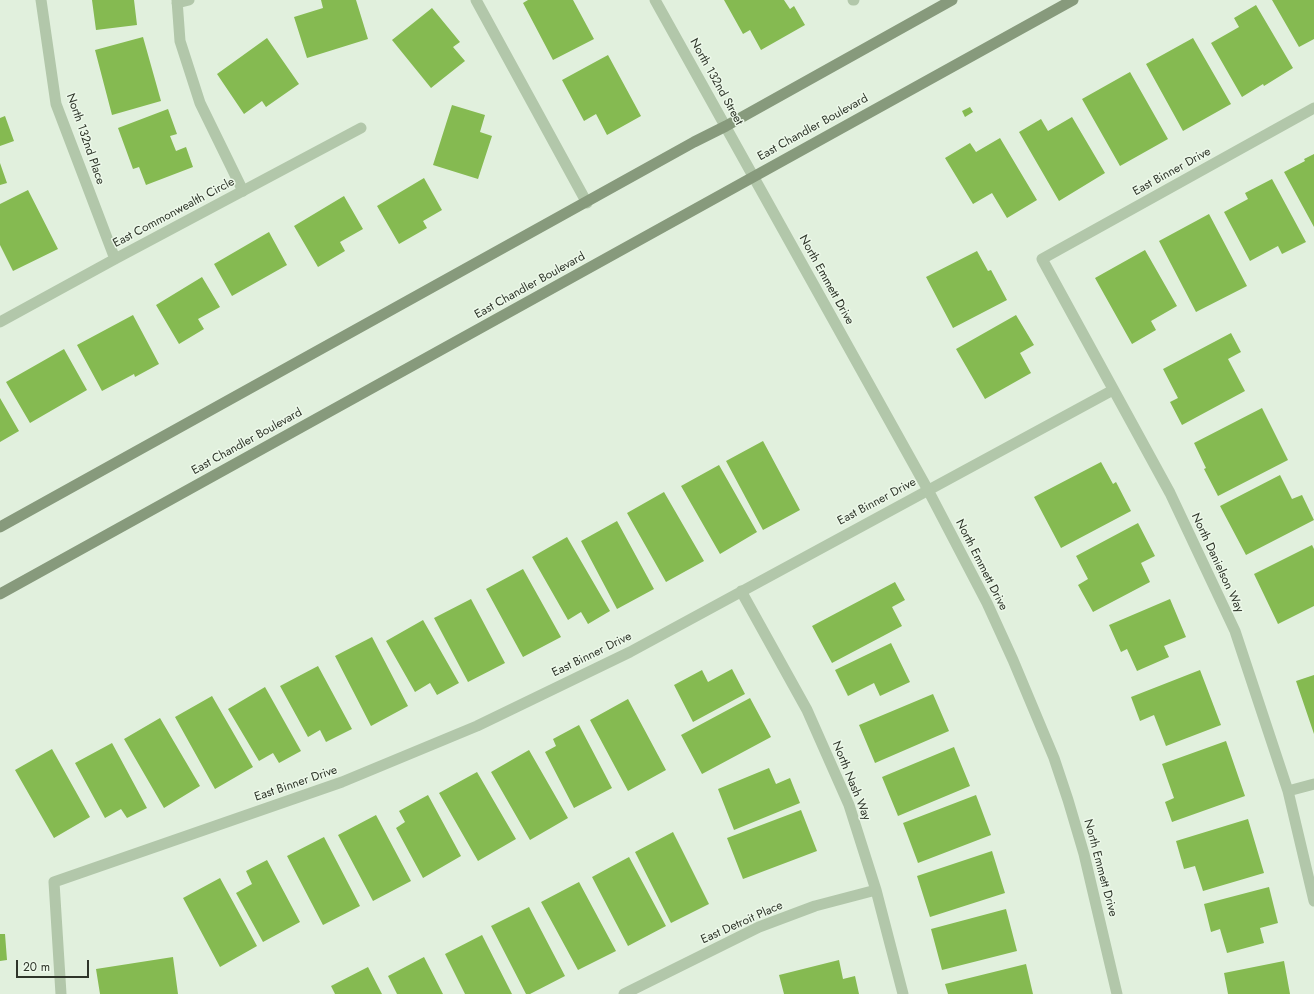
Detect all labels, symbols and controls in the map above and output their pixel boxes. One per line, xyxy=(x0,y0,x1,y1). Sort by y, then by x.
street label: North 132nd Street xyxy=(686,36,746,128)
street label: North 132nd Place xyxy=(63,92,107,186)
street label: East Chandler Boulevard xyxy=(755,92,871,164)
street label: East Binner Drive xyxy=(1131,145,1213,199)
street label: East Commonwealth Circle xyxy=(111,175,237,251)
street label: North Emmett Drive xyxy=(795,233,857,327)
street label: East Chandler Boulevard xyxy=(472,250,588,322)
street label: East Chandler Boulevard xyxy=(189,406,305,478)
street label: East Binner Drive xyxy=(835,475,919,529)
street label: North Danielson Way xyxy=(1188,511,1246,615)
street label: North Emmett Drive xyxy=(952,517,1010,613)
street label: East Binner Drive xyxy=(550,630,634,680)
street label: North Nash Way xyxy=(829,739,873,823)
street label: East Binner Drive xyxy=(253,763,339,805)
street label: North Emmett Drive xyxy=(1080,818,1120,918)
street label: East Detroit Place xyxy=(699,899,785,947)
scale bar xyxy=(18,952,91,978)
text: 20 m xyxy=(23,958,50,976)

